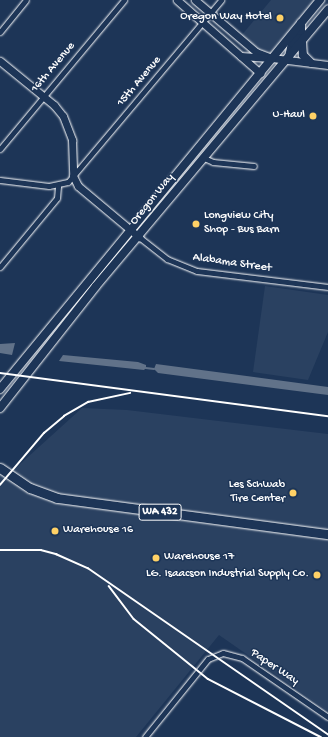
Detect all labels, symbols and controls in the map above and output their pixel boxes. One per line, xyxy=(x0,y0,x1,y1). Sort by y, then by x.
place label: Oregon Way Hotel xyxy=(180,11,272,25)
marker: Oregon Way Hotel xyxy=(275,13,285,23)
street label: 16th Avenue xyxy=(29,40,79,96)
street label: 15th Avenue xyxy=(115,54,165,110)
place label: U-Haul xyxy=(273,109,305,123)
marker: U-Haul xyxy=(308,111,318,121)
street label: Oregon Way xyxy=(128,171,178,229)
place label: Longview City Shop - Bus Barn xyxy=(204,210,279,238)
marker: Longview City Shop - Bus Barn xyxy=(191,219,201,229)
street label: Alabama Street xyxy=(192,251,272,277)
place label: Les Schwab Tire Center xyxy=(229,479,285,507)
marker: Les Schwab Tire Center xyxy=(288,488,298,498)
road number: WA 432 xyxy=(138,503,182,521)
place label: Warehouse 16 xyxy=(63,524,133,538)
marker: Warehouse 16 xyxy=(50,526,60,536)
place label: Warehouse 17 xyxy=(164,551,234,565)
marker: Warehouse 17 xyxy=(151,553,161,563)
place label: LG. Isaacson Industrial Supply Co. xyxy=(146,568,309,582)
marker: LG. Isaacson Industrial Supply Co. xyxy=(312,570,322,580)
street label: Paper Way xyxy=(247,647,301,689)

